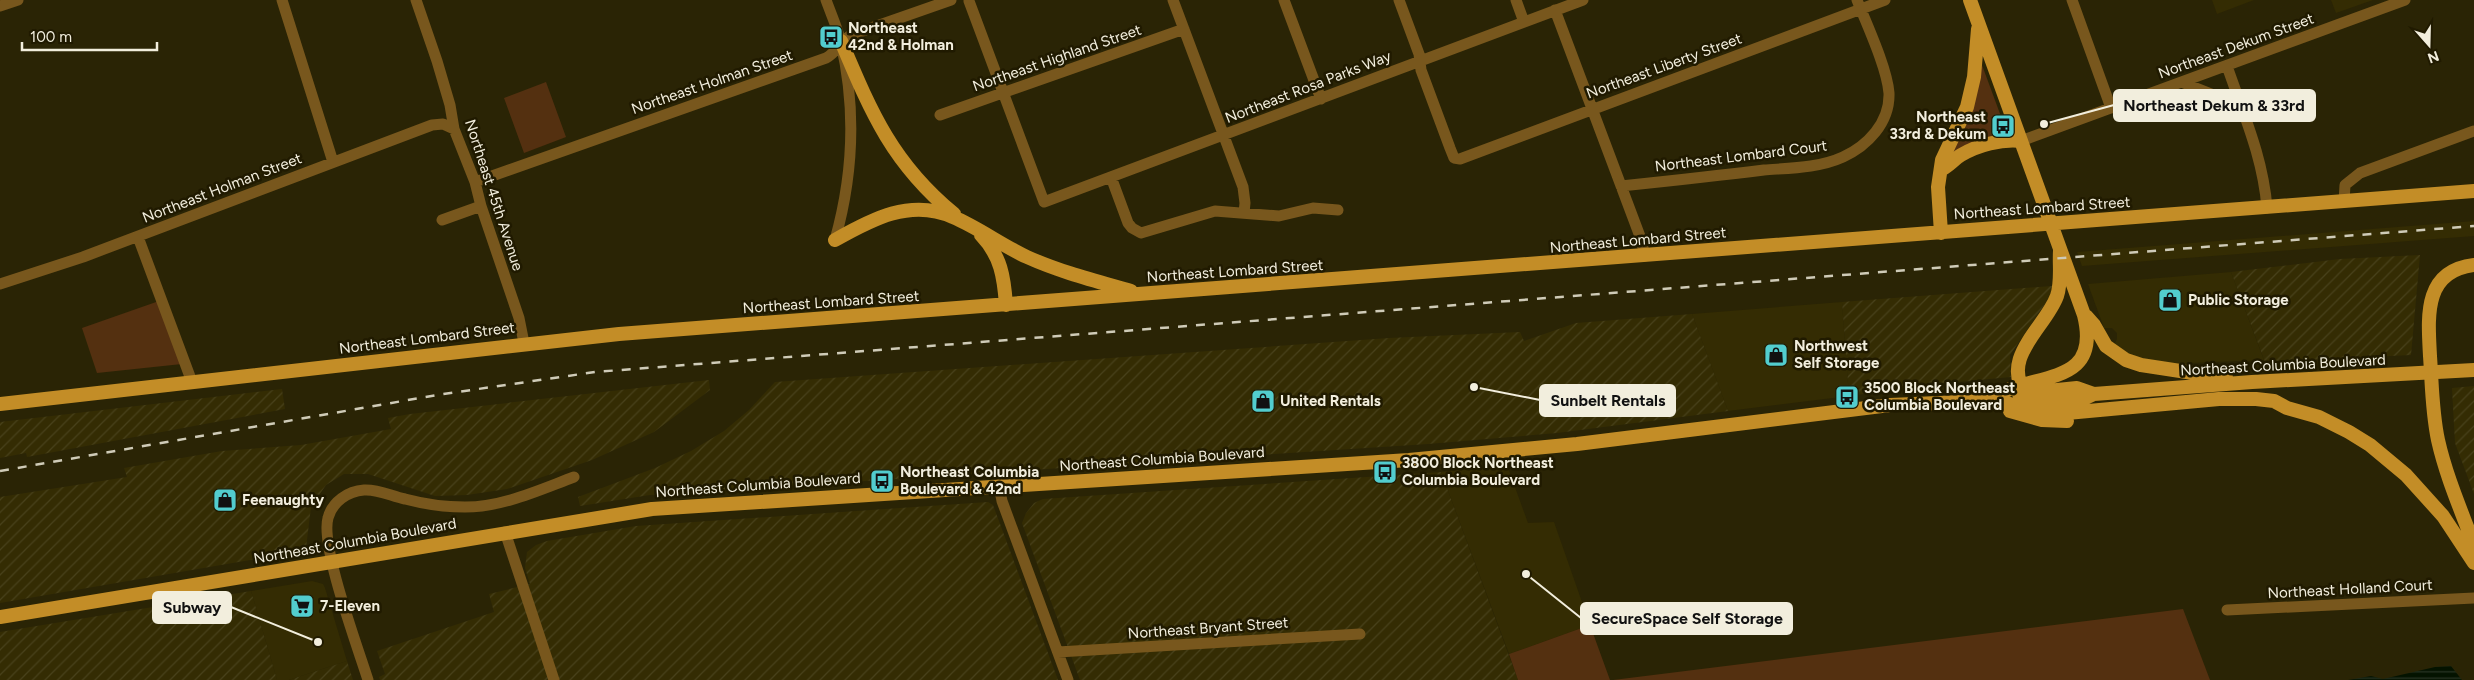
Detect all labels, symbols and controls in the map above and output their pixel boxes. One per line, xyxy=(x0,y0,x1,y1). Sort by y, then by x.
street label: Northeast Dekum Street xyxy=(2156,9,2317,83)
place label: Northeast 42nd & Holman xyxy=(848,19,954,54)
scale bar xyxy=(22,20,158,52)
north arrow xyxy=(2404,20,2454,70)
street label: Northeast Highland Street xyxy=(970,21,1144,95)
bus stop icon: Northeast 42nd & Holman xyxy=(818,24,844,50)
text: 100 m xyxy=(30,28,72,46)
street label: Northeast Liberty Street xyxy=(1584,29,1745,103)
street label: Northeast Holman Street xyxy=(629,46,795,118)
street label: Northeast Rosa Parks Way xyxy=(1222,47,1394,127)
text: N xyxy=(2425,47,2441,67)
callout: Northeast Dekum & 33rd xyxy=(2114,90,2315,121)
text: Northeast Dekum & 33rd xyxy=(2123,96,2305,115)
place label: Northeast 33rd & Dekum xyxy=(1889,108,1986,143)
bus stop icon: Northeast 33rd & Dekum xyxy=(1990,113,2016,139)
street label: Northeast 45th Avenue xyxy=(461,117,527,273)
street label: Northeast Lombard Court xyxy=(1654,136,1829,176)
street label: Northeast Holman Street xyxy=(140,149,305,227)
street label: Northeast Lombard Street xyxy=(1953,193,2131,223)
street label: Northeast Lombard Street xyxy=(1549,223,1727,257)
street label: Northeast Lombard Street xyxy=(1146,256,1324,286)
street label: Northeast Lombard Street xyxy=(742,287,920,317)
shop icon: Public Storage xyxy=(2157,287,2183,313)
place label: Public Storage xyxy=(2188,291,2289,309)
street label: Northeast Lombard Street xyxy=(338,318,516,358)
place label: Northwest Self Storage xyxy=(1794,337,1880,372)
shop icon: Northwest Self Storage xyxy=(1763,342,1789,368)
street label: Northeast Columbia Boulevard xyxy=(2180,351,2386,379)
place label: 3500 Block Northeast Columbia Boulevard xyxy=(1864,379,2015,414)
bus stop icon: 3500 Block Northeast Columbia Boulevard xyxy=(1834,384,1860,410)
callout: Sunbelt Rentals xyxy=(1540,385,1675,416)
shop icon: United Rentals xyxy=(1250,388,1276,414)
text: Sunbelt Rentals xyxy=(1551,391,1666,410)
place label: United Rentals xyxy=(1280,392,1381,410)
street label: Northeast Columbia Boulevard xyxy=(1059,443,1265,475)
place label: 3800 Block Northeast Columbia Boulevard xyxy=(1402,454,1554,489)
bus stop icon: 3800 Block Northeast Columbia Boulevard xyxy=(1372,459,1398,485)
place label: Northeast Columbia Boulevard & 42nd xyxy=(900,463,1039,498)
bus stop icon: Northeast Columbia Boulevard & 42nd xyxy=(869,468,895,494)
street label: Northeast Columbia Boulevard xyxy=(655,469,861,501)
shop icon: Feenaughty xyxy=(212,487,238,513)
place label: Feenaughty xyxy=(242,491,324,509)
street label: Northeast Columbia Boulevard xyxy=(252,514,458,568)
street label: Northeast Holland Court xyxy=(2267,576,2433,602)
callout: Subway xyxy=(153,592,231,623)
supermarket icon: 7-Eleven xyxy=(289,593,315,619)
place label: 7-Eleven xyxy=(320,597,380,615)
text: Subway xyxy=(163,598,222,617)
callout: SecureSpace Self Storage xyxy=(1581,603,1792,634)
text: SecureSpace Self Storage xyxy=(1591,609,1783,628)
street label: Northeast Bryant Street xyxy=(1127,613,1289,643)

